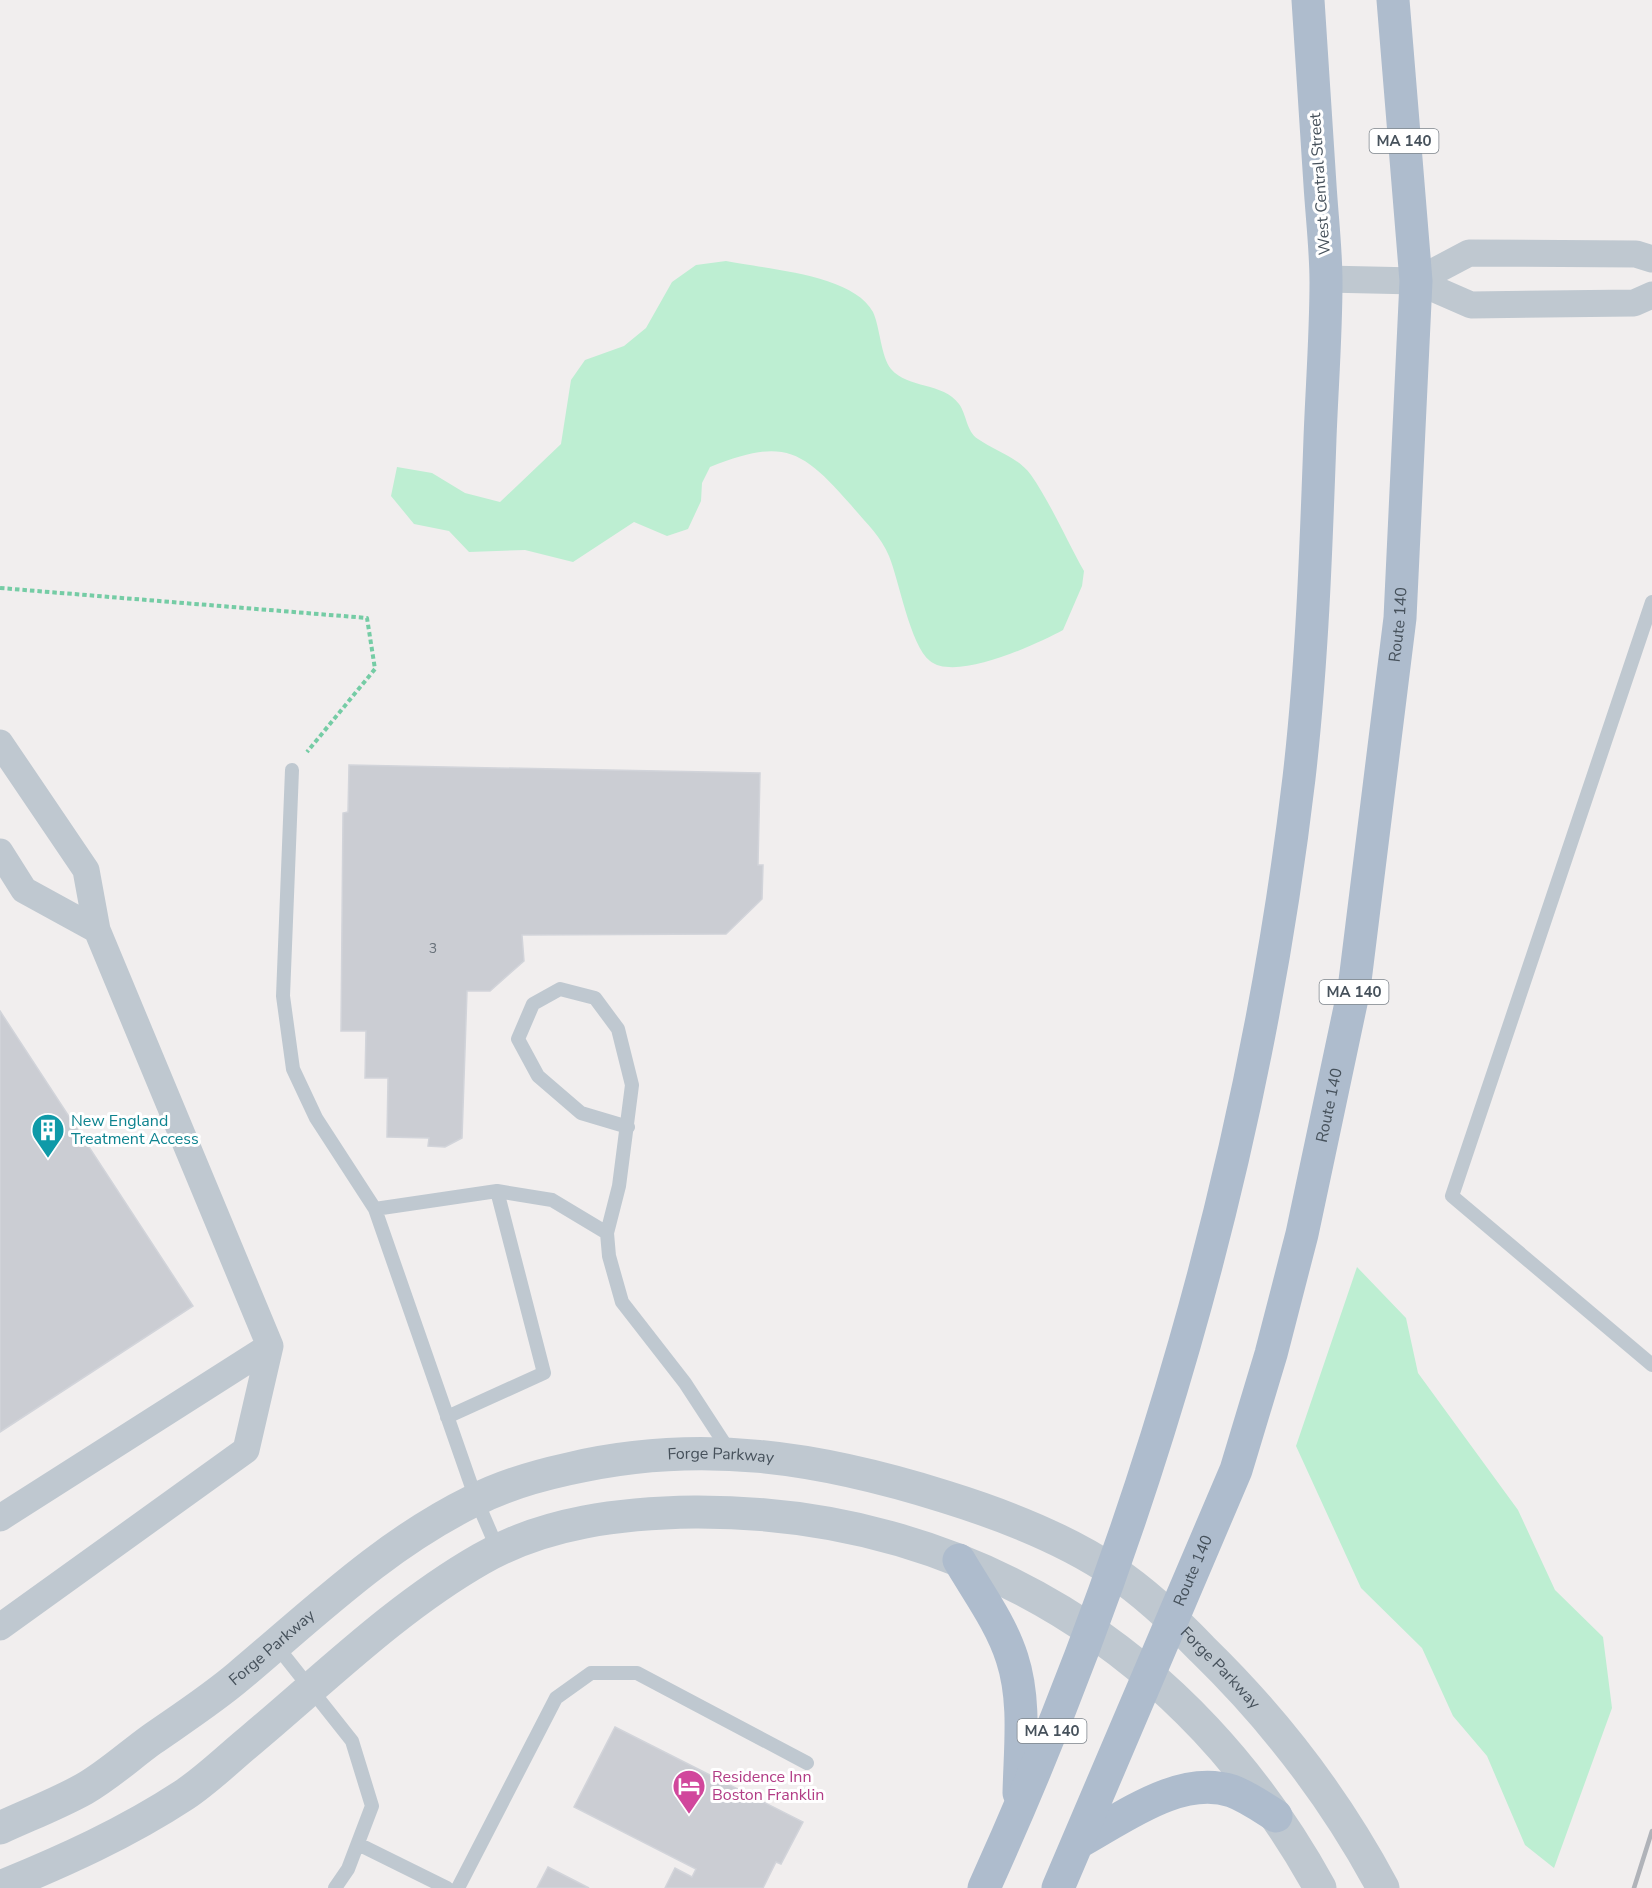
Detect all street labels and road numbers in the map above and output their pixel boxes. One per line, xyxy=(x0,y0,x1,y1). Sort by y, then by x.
street label: West Central Street xyxy=(1304,112,1336,256)
road number: MA 140 xyxy=(1370,129,1438,153)
street label: Route 140 xyxy=(1384,587,1412,663)
road number: MA 140 xyxy=(1320,980,1388,1004)
street label: Route 140 xyxy=(1311,1066,1348,1144)
street label: Forge Parkway xyxy=(667,1443,776,1469)
street label: Route 140 xyxy=(1168,1532,1218,1610)
street label: Forge Parkway xyxy=(224,1604,320,1691)
street label: Forge Parkway xyxy=(1175,1622,1266,1714)
road number: MA 140 xyxy=(1018,1719,1086,1743)

